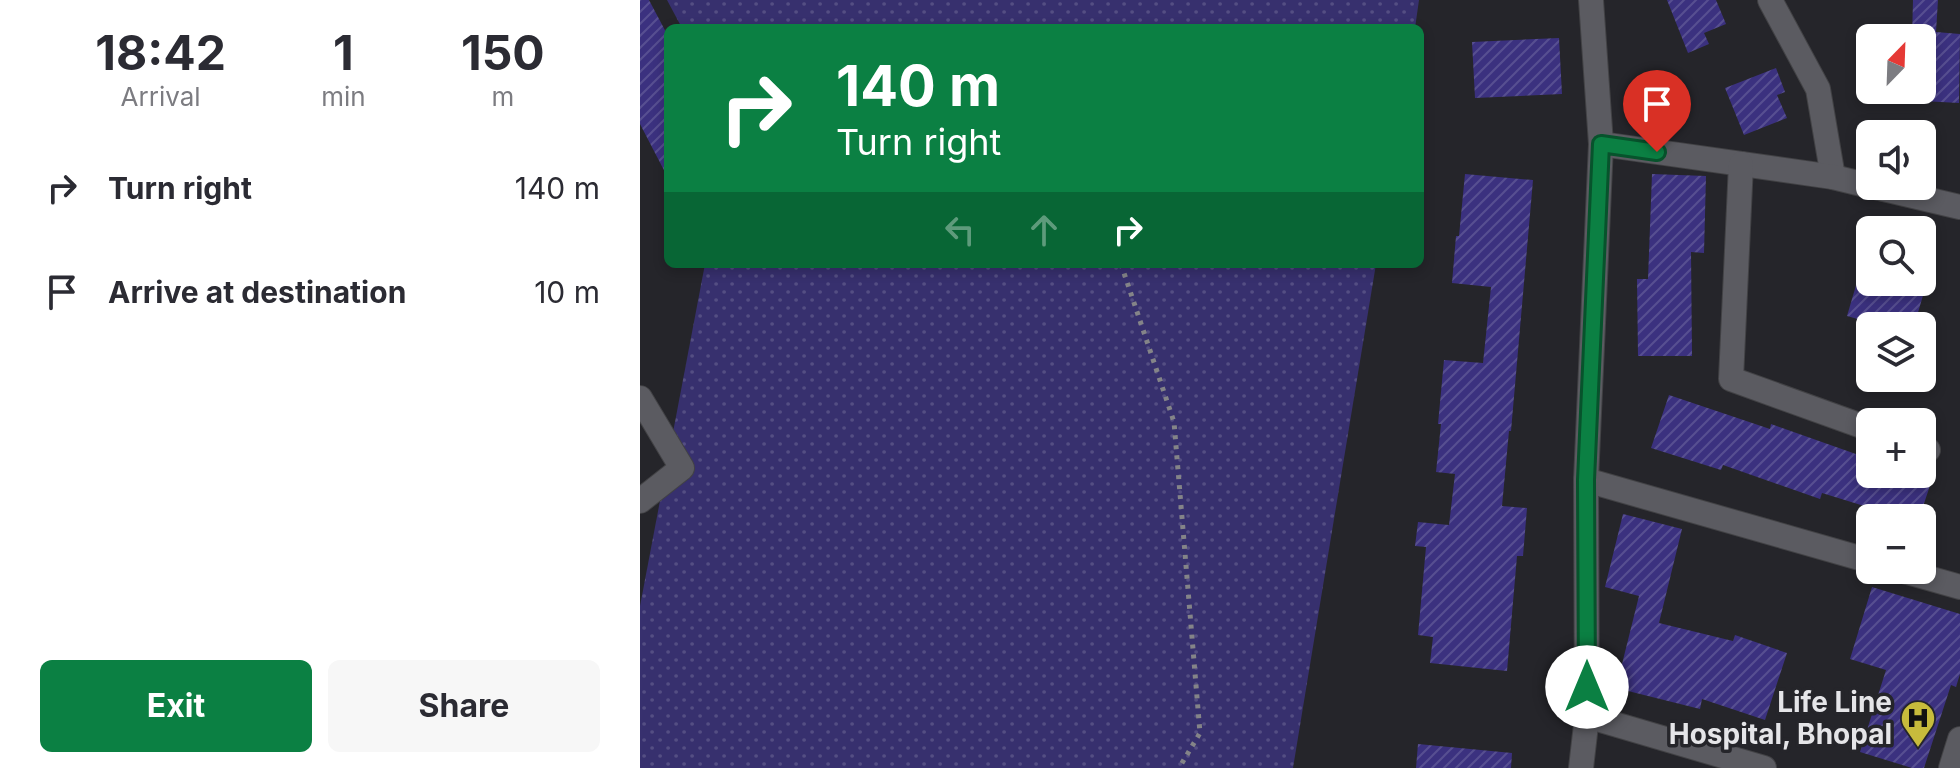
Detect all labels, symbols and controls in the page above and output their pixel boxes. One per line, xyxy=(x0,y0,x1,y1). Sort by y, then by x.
text: 18:42 xyxy=(95,23,226,82)
text: 1 xyxy=(333,23,354,82)
text: 150 xyxy=(461,23,545,82)
north arrow xyxy=(1856,24,1936,104)
map controls xyxy=(1856,24,1936,584)
text: 140 m xyxy=(836,52,1000,120)
icon: right xyxy=(704,56,808,160)
pin xyxy=(1623,70,1691,152)
text: Arrival xyxy=(121,81,201,112)
text: min xyxy=(321,81,366,112)
text: m xyxy=(491,81,514,112)
icon: arrive xyxy=(1635,82,1679,126)
text: Turn right xyxy=(836,120,1001,164)
button: sound xyxy=(1856,120,1936,200)
icon: right xyxy=(40,166,84,210)
text: Turn right xyxy=(108,170,252,206)
text: 140 m xyxy=(515,170,600,206)
icon: left xyxy=(938,208,982,252)
icon: ahead xyxy=(1022,208,1066,252)
icon: right xyxy=(1106,208,1150,252)
button: search xyxy=(1856,216,1936,296)
icon: arrive xyxy=(40,270,84,314)
text: Arrive at destination xyxy=(108,274,406,310)
text: 10 m xyxy=(534,274,600,310)
button: layers xyxy=(1856,312,1936,392)
button: + xyxy=(1856,408,1936,488)
button: − xyxy=(1856,504,1936,584)
position arrow xyxy=(1545,645,1629,729)
button: Exit xyxy=(40,660,312,752)
button: Share xyxy=(328,660,600,752)
place label: Life Line Hospital, Bhopal xyxy=(1669,685,1892,751)
hospital icon: Life Line Hospital, Bhopal xyxy=(1899,699,1937,749)

